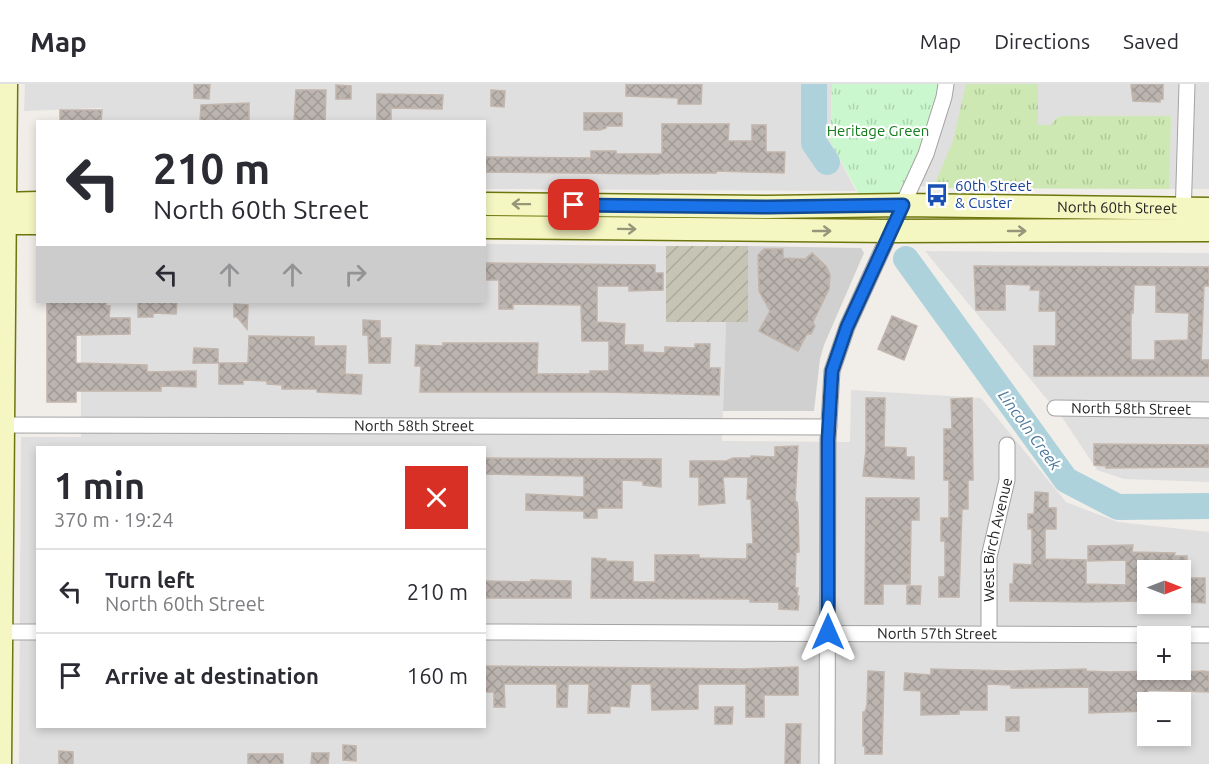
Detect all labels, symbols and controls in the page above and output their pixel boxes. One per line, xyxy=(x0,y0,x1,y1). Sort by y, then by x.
text: Map xyxy=(30,26,87,57)
text: Map xyxy=(920,29,961,53)
text: Directions xyxy=(994,29,1090,53)
text: Saved xyxy=(1123,29,1179,53)
park label: Heritage Green xyxy=(827,122,929,139)
icon: left xyxy=(54,144,132,222)
text: 210 m xyxy=(153,145,270,192)
place label: 60th Street & Custer xyxy=(955,177,1032,211)
pin xyxy=(548,179,599,230)
bus stop icon: 60th Street & Custer xyxy=(924,182,950,208)
icon: arrive xyxy=(557,188,590,221)
text: North 60th Street xyxy=(153,194,369,224)
one-way arrow xyxy=(511,198,531,210)
street label: North 60th Street xyxy=(1057,198,1177,217)
one-way arrow xyxy=(616,223,636,235)
one-way arrow xyxy=(811,225,831,237)
one-way arrow xyxy=(1006,225,1026,237)
icon: left xyxy=(150,258,183,291)
icon: ahead xyxy=(213,258,246,291)
icon: ahead xyxy=(276,258,309,291)
icon: right xyxy=(339,258,372,291)
water label: Lincoln Creek xyxy=(995,387,1065,474)
street label: North 58th Street xyxy=(1071,399,1191,418)
street label: North 58th Street xyxy=(354,417,474,434)
text: 1 min xyxy=(54,465,145,506)
button: close xyxy=(405,466,468,529)
street label: West Birch Avenue xyxy=(980,476,1015,602)
text: 370 m · 19:24 xyxy=(54,508,174,531)
north arrow xyxy=(1137,560,1191,614)
map controls xyxy=(1137,560,1191,746)
text: Turn left xyxy=(105,567,195,592)
icon: left xyxy=(54,575,87,608)
text: 210 m xyxy=(407,579,468,604)
text: North 60th Street xyxy=(105,592,265,615)
position arrow xyxy=(796,600,860,664)
street label: North 57th Street xyxy=(877,625,997,642)
button: + xyxy=(1137,626,1191,680)
icon: arrive xyxy=(54,659,87,692)
text: Arrive at destination xyxy=(105,663,319,688)
text: 160 m xyxy=(407,663,468,688)
button: − xyxy=(1137,692,1191,746)

